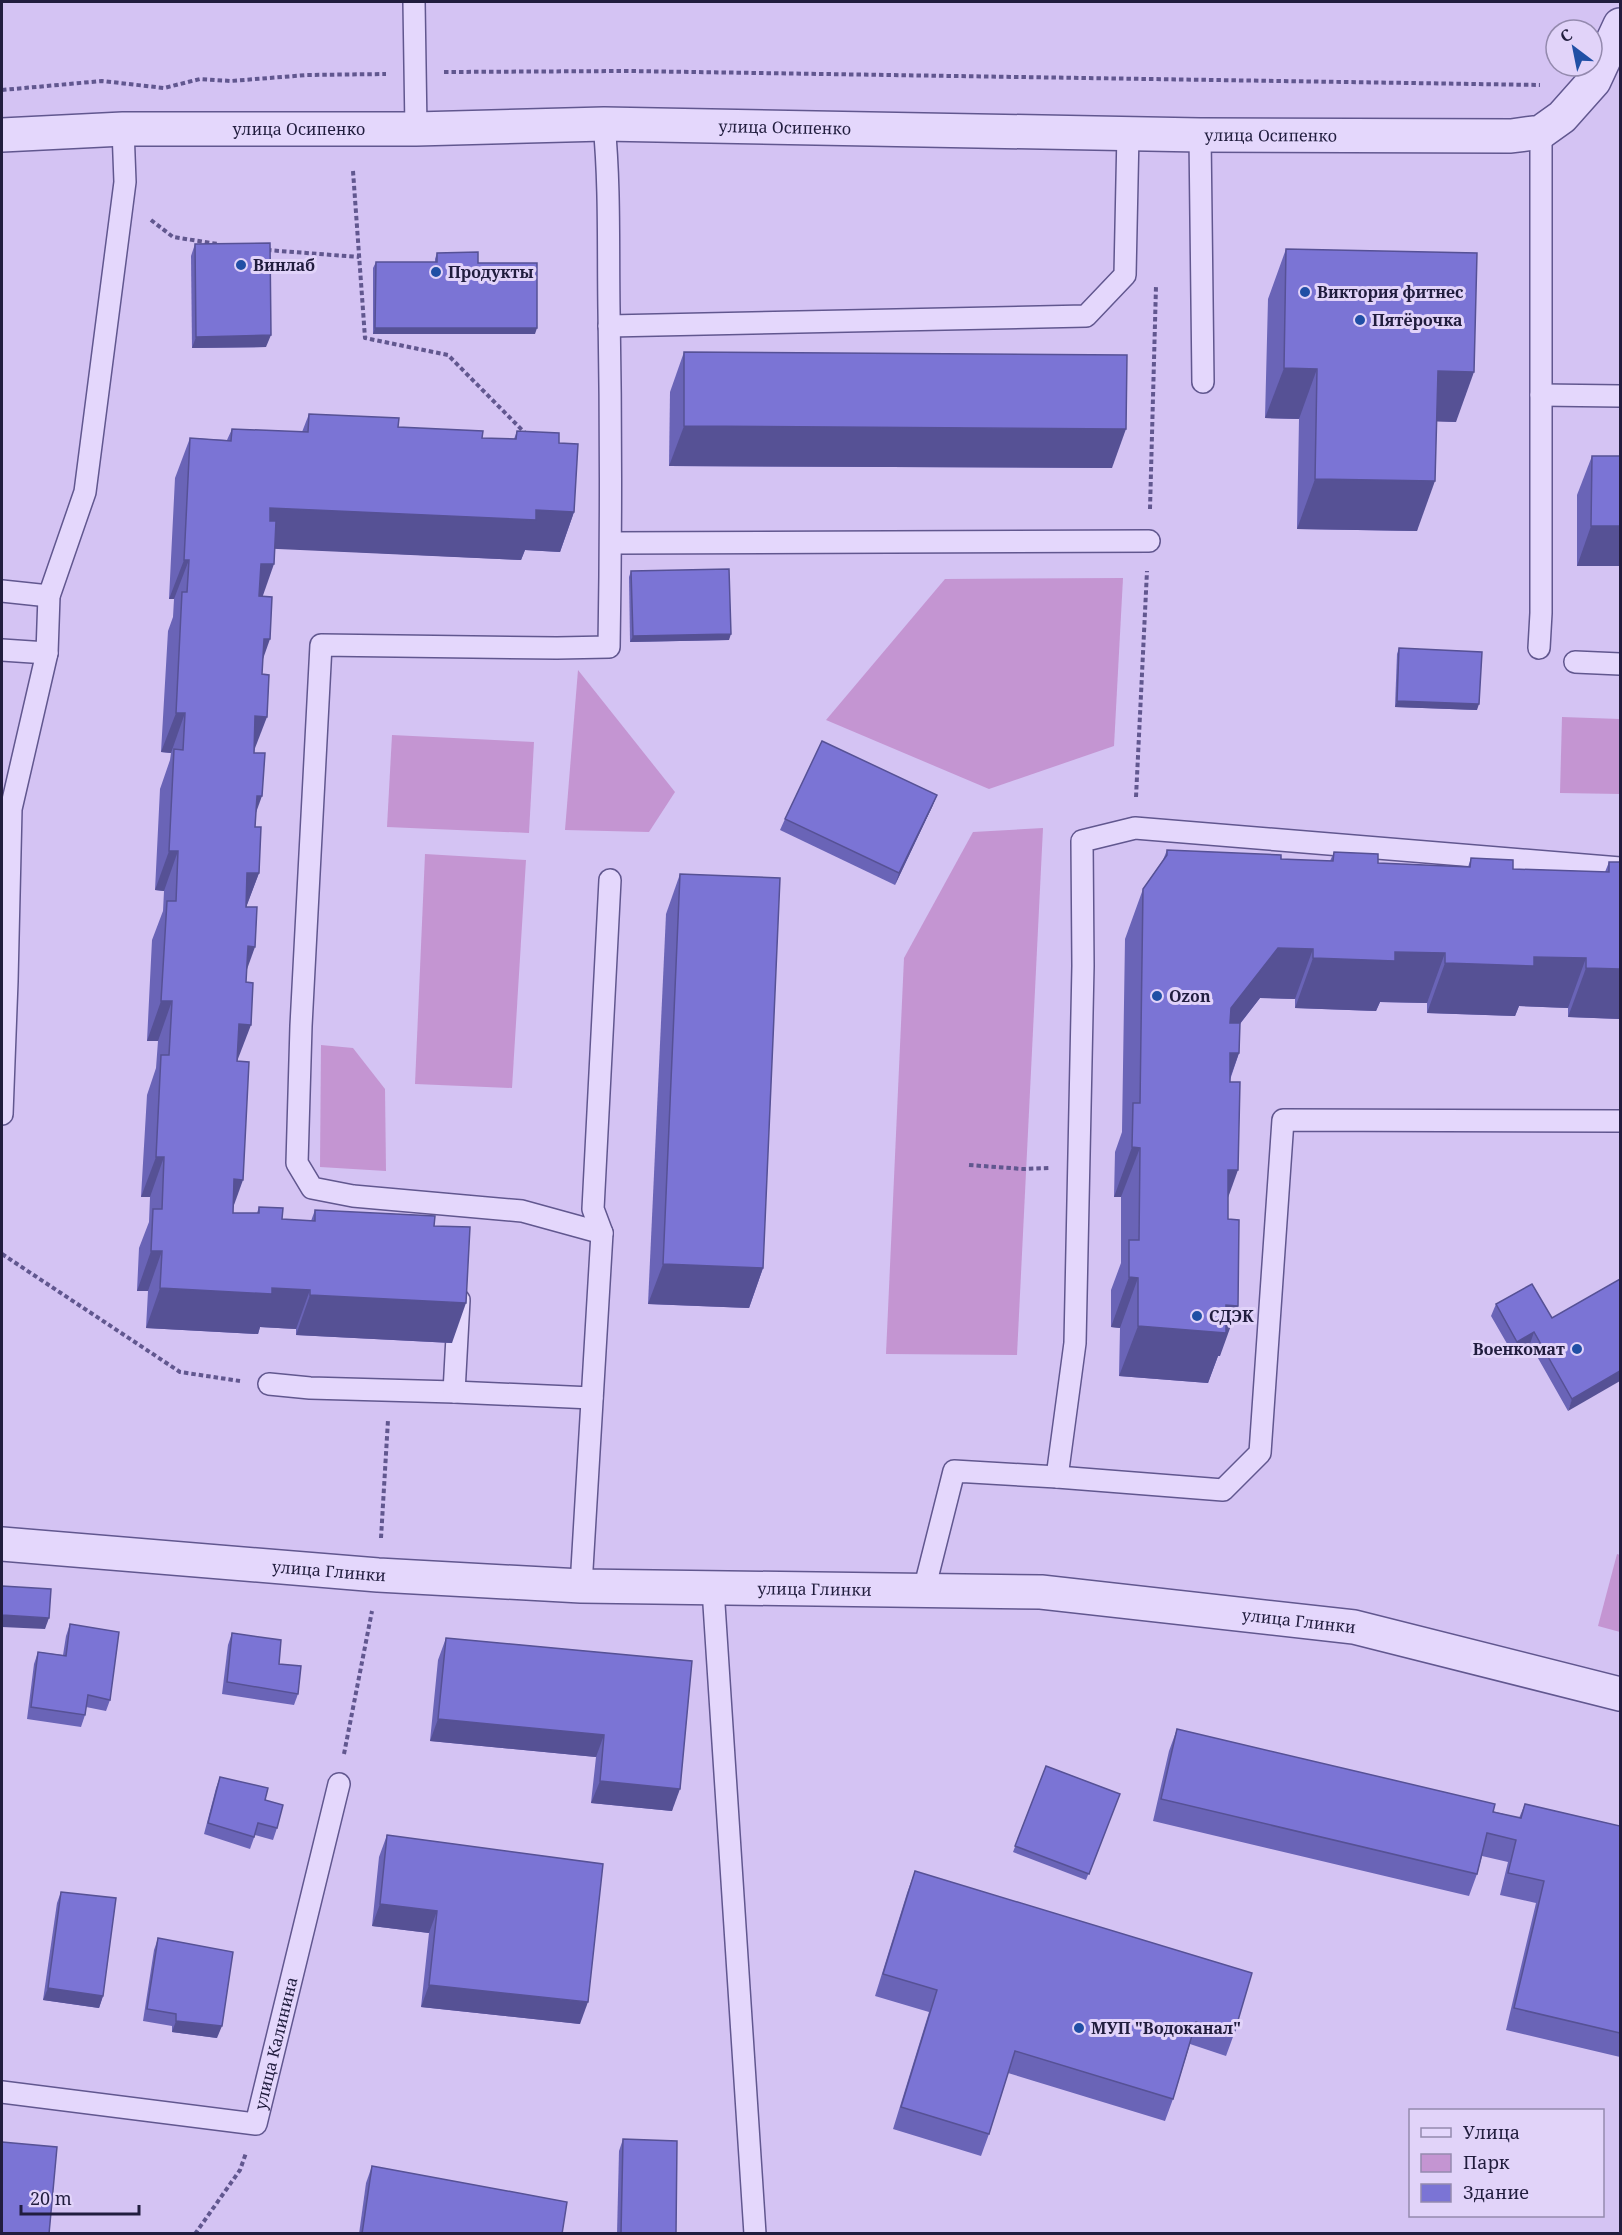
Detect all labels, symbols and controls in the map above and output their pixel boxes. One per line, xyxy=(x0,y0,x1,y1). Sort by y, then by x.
north arrow xyxy=(1544,18,1604,78)
text: С xyxy=(1556,23,1576,47)
street label: улица Осипенко xyxy=(718,115,851,140)
street label: улица Осипенко xyxy=(232,118,365,140)
street label: улица Осипенко xyxy=(1204,124,1337,146)
place label: Винлаб xyxy=(253,254,315,276)
marker: Винлаб xyxy=(234,258,248,272)
place label: Продукты xyxy=(448,261,533,283)
marker: Продукты xyxy=(429,265,443,279)
place label: Виктория фитнес xyxy=(1317,281,1463,303)
marker: Виктория фитнес xyxy=(1298,285,1312,299)
place label: Пятёрочка xyxy=(1372,309,1463,331)
marker: Пятёрочка xyxy=(1353,313,1367,327)
place label: Ozon xyxy=(1169,985,1211,1007)
marker: Ozon xyxy=(1150,989,1164,1003)
place label: СДЭК xyxy=(1209,1305,1254,1327)
marker: СДЭК xyxy=(1190,1309,1204,1323)
place label: Военкомат xyxy=(1473,1338,1565,1360)
marker: Военкомат xyxy=(1570,1342,1584,1356)
street label: улица Глинки xyxy=(271,1555,387,1586)
street label: улица Глинки xyxy=(757,1577,872,1601)
street label: улица Глинки xyxy=(1241,1604,1357,1638)
street label: улица Калинина xyxy=(249,1975,302,2112)
place label: МУП "Водоканал" xyxy=(1091,2017,1241,2039)
marker: МУП "Водоканал" xyxy=(1072,2021,1086,2035)
legend xyxy=(1409,2109,1604,2217)
text: Улица xyxy=(1463,2120,1520,2144)
text: Парк xyxy=(1463,2150,1510,2174)
scale bar xyxy=(21,2178,140,2216)
text: Здание xyxy=(1463,2180,1529,2204)
text: 20 m xyxy=(30,2186,72,2210)

